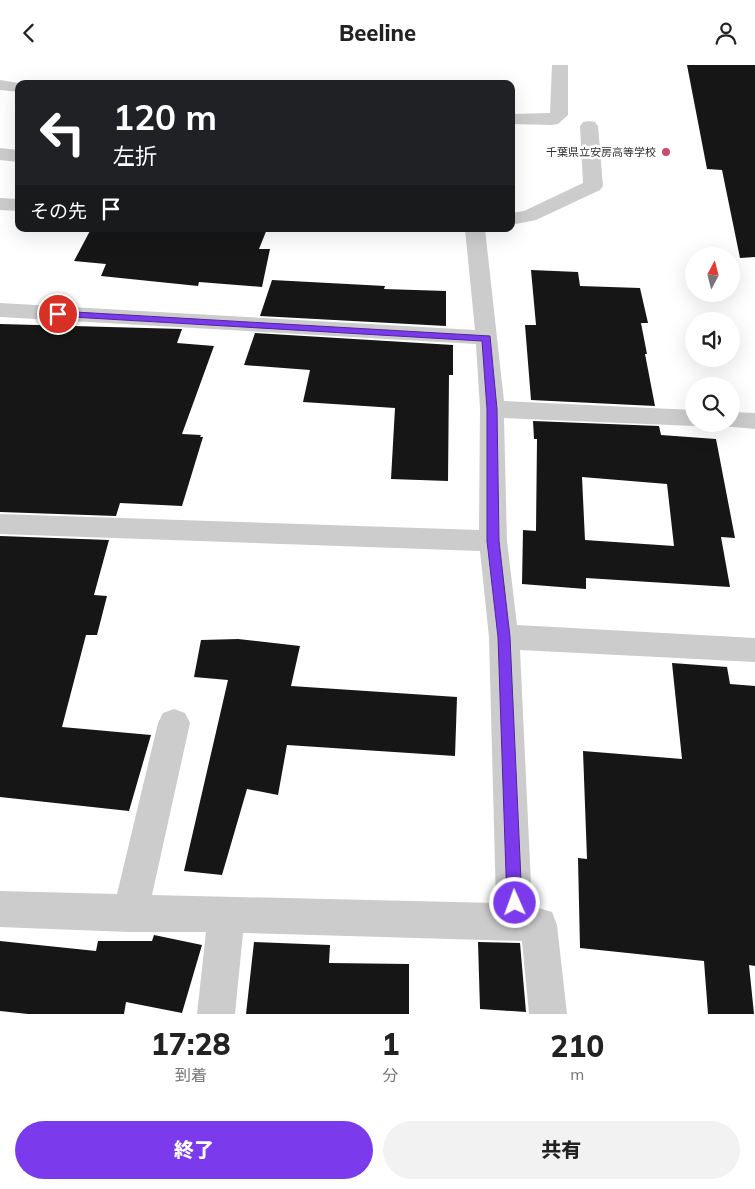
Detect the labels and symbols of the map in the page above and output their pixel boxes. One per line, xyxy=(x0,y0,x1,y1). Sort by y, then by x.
place label: 千葉県立安房高等学校 xyxy=(546,145,656,159)
marker: 千葉県立安房高等学校 xyxy=(660,146,672,158)
north arrow xyxy=(685,247,740,303)
pin xyxy=(37,293,79,335)
position arrow xyxy=(488,876,540,928)

